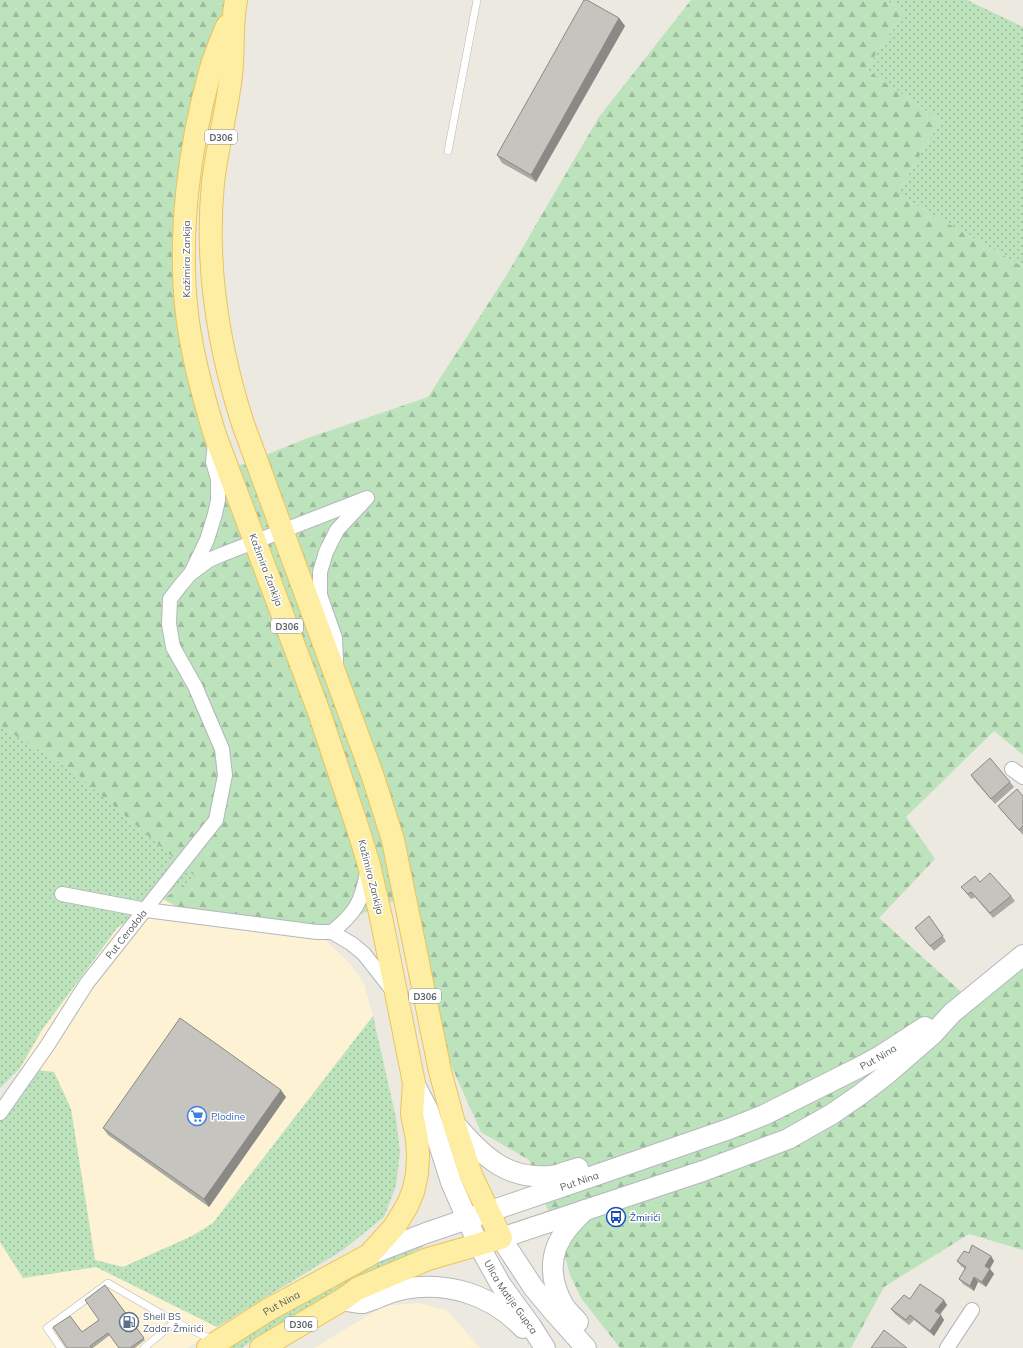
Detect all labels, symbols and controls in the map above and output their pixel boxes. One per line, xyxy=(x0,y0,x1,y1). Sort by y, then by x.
road number: D306 xyxy=(205,130,237,144)
street label: Kažimira Zankija xyxy=(180,221,193,297)
street label: Kažimira Zankija xyxy=(246,532,286,608)
road number: D306 xyxy=(271,619,303,633)
street label: Kažimira Zankija xyxy=(355,838,387,916)
street label: Put Cerodola xyxy=(102,907,149,961)
road number: D306 xyxy=(409,989,441,1003)
street label: Put Nina xyxy=(857,1041,899,1072)
supermarket icon: Plodine xyxy=(186,1105,208,1127)
place label: Plodine xyxy=(211,1110,245,1123)
street label: Put Nina xyxy=(558,1168,600,1193)
bus stop icon: Žmirići xyxy=(605,1206,627,1228)
place label: Žmirići xyxy=(630,1211,660,1224)
street label: Ulica Matije Gupca xyxy=(482,1257,541,1336)
street label: Put Nina xyxy=(260,1288,302,1318)
place label: Shell BS Zadar Žmirići xyxy=(143,1310,204,1335)
fuel station icon: Shell BS Zadar Žmirići xyxy=(118,1311,140,1333)
road number: D306 xyxy=(285,1317,317,1331)

